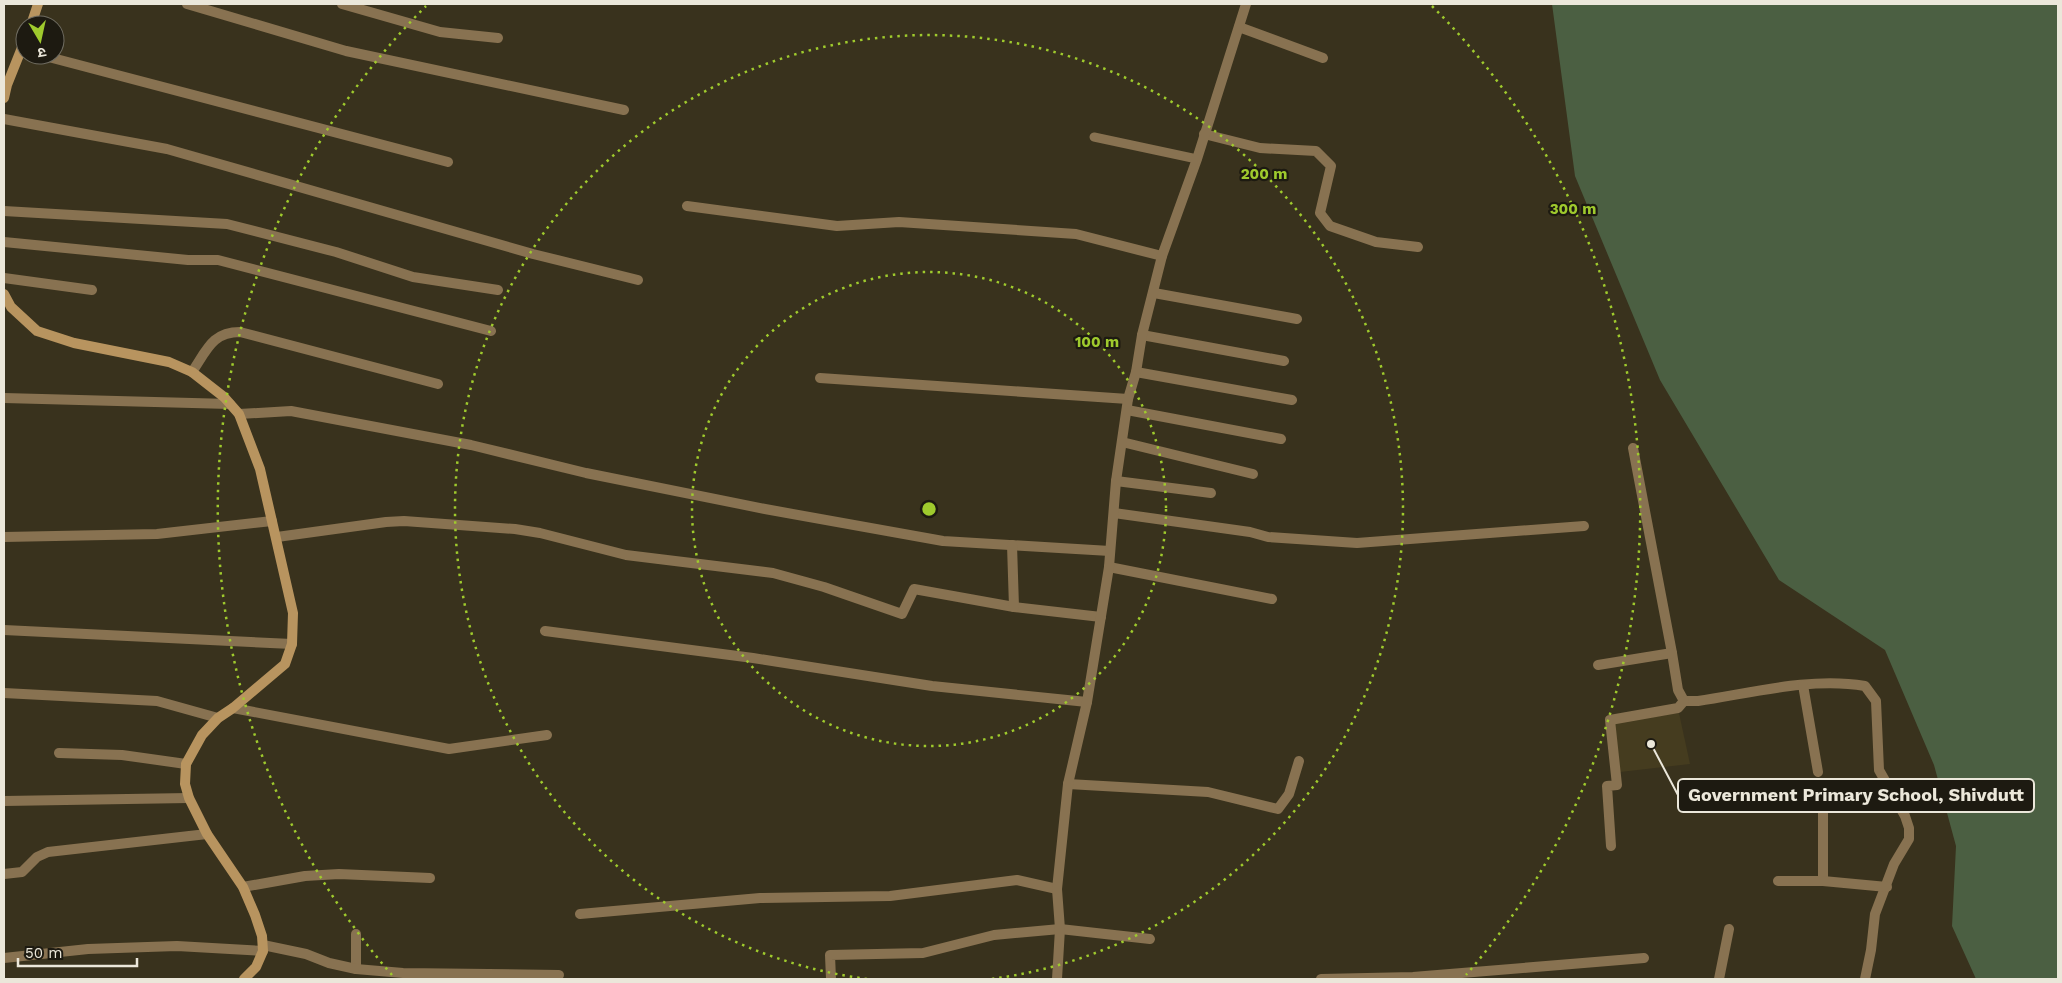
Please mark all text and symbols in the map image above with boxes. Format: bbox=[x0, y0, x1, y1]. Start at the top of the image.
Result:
north arrow bbox=[15, 15, 65, 65]
text: उ bbox=[36, 44, 47, 62]
text: 200 m bbox=[1241, 165, 1287, 183]
text: 300 m bbox=[1550, 200, 1596, 218]
text: 100 m bbox=[1075, 333, 1119, 351]
centre of rings bbox=[920, 500, 938, 518]
callout: Government Primary School, Shivdutt bbox=[1678, 779, 2034, 812]
text: Government Primary School, Shivdutt bbox=[1688, 784, 2024, 805]
scale bar bbox=[18, 936, 136, 968]
text: 50 m bbox=[25, 944, 62, 962]

